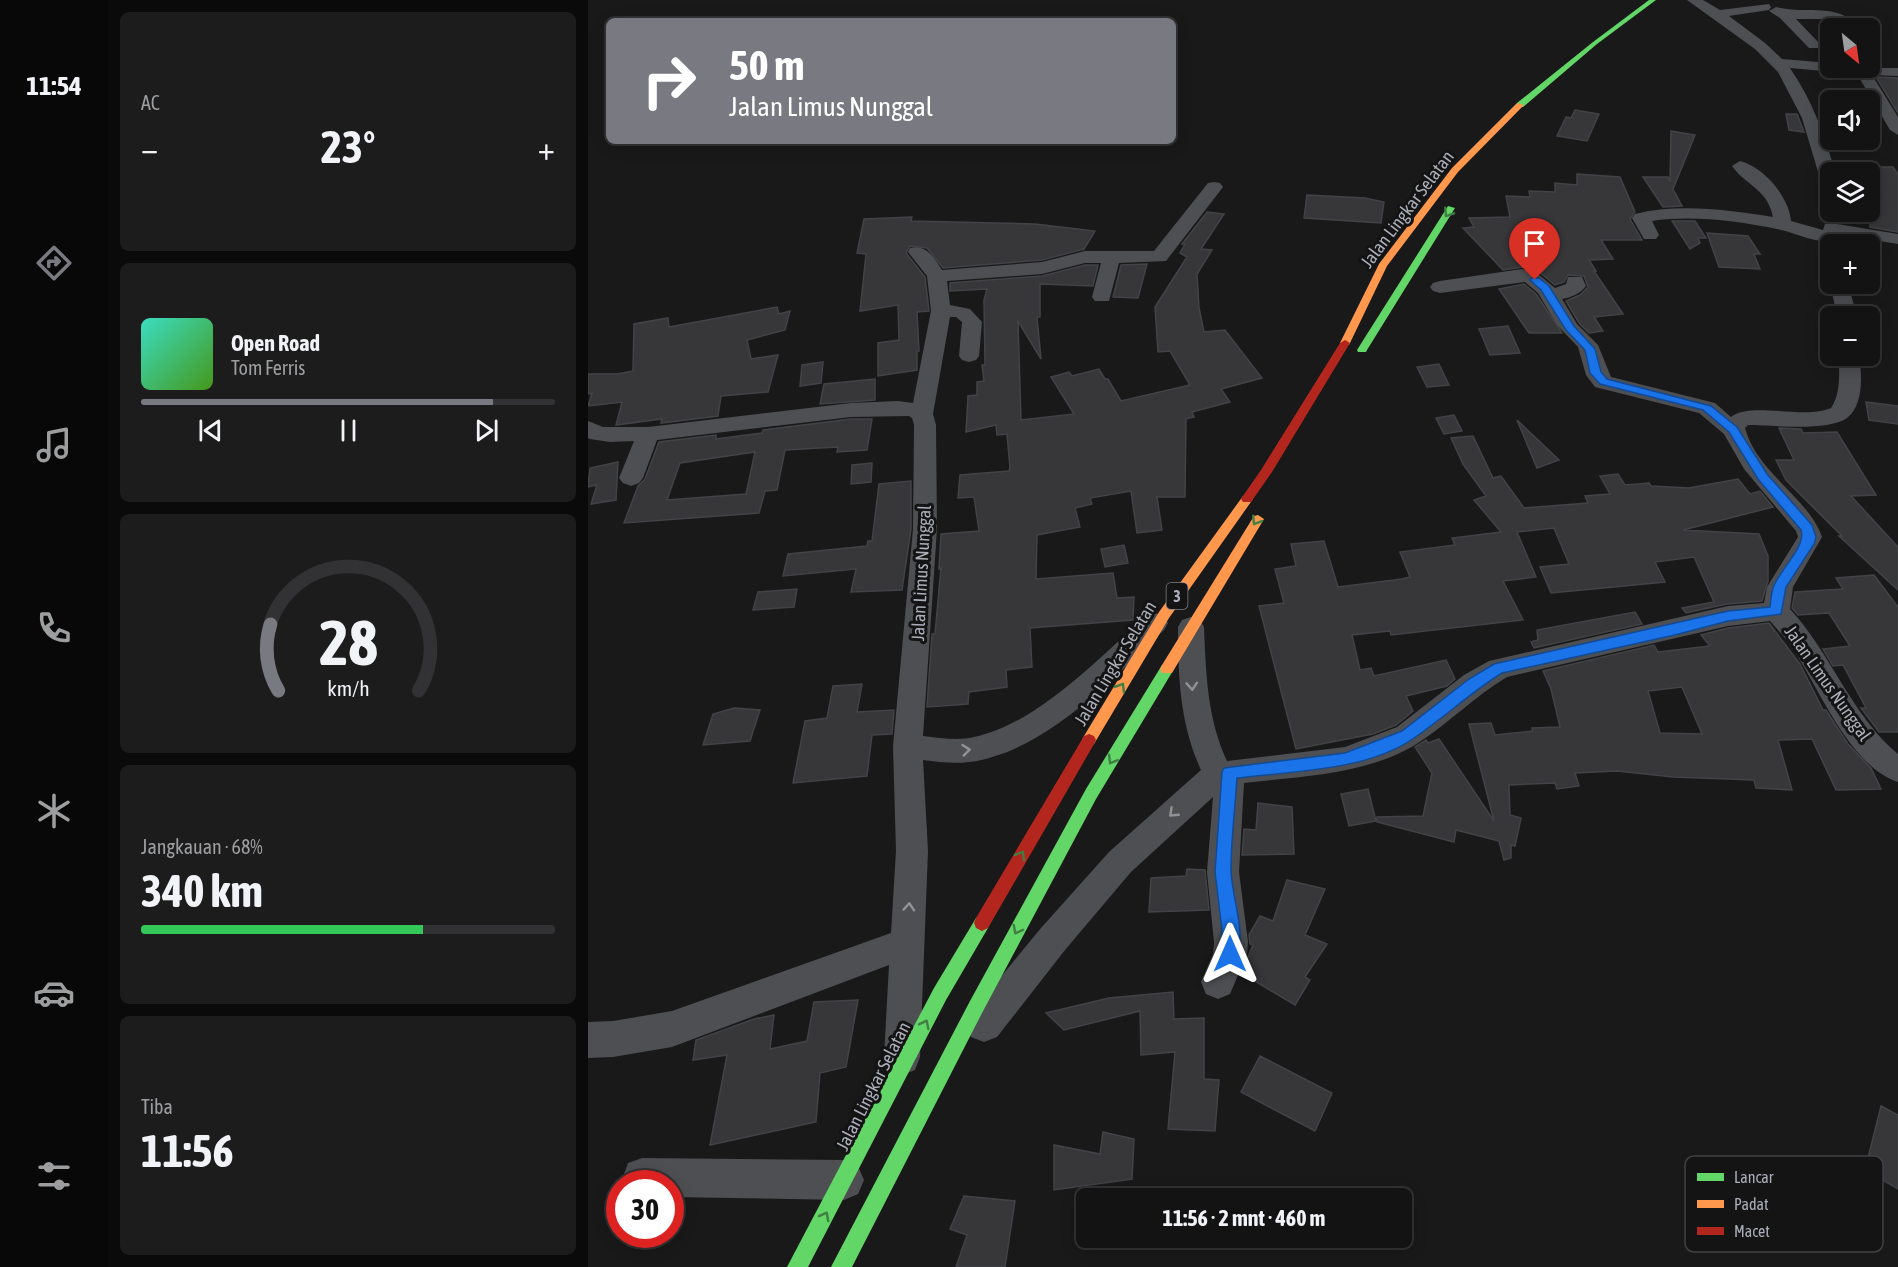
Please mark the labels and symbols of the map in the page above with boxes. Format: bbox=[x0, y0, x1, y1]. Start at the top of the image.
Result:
north arrow bbox=[1820, 18, 1880, 78]
street label: Jalan Lingkar Selatan bbox=[1356, 146, 1458, 272]
one-way arrow bbox=[1444, 207, 1456, 217]
pin bbox=[1509, 218, 1560, 280]
street label: Jalan Limus Nunggal bbox=[907, 504, 935, 641]
one-way arrow bbox=[1252, 515, 1264, 525]
road number: 3 bbox=[1166, 583, 1188, 609]
street label: Jalan Lingkar Selatan bbox=[1070, 597, 1160, 729]
street label: Jalan Limus Nunggal bbox=[1780, 621, 1876, 745]
one-way arrow bbox=[1185, 681, 1198, 690]
one-way arrow bbox=[1113, 683, 1125, 693]
one-way arrow bbox=[962, 744, 971, 757]
one-way arrow bbox=[1107, 754, 1119, 764]
one-way arrow bbox=[1170, 806, 1180, 817]
one-way arrow bbox=[1014, 851, 1026, 861]
one-way arrow bbox=[902, 902, 915, 911]
position arrow bbox=[1198, 922, 1262, 986]
one-way arrow bbox=[1013, 924, 1024, 934]
street label: Jalan Lingkar Selatan bbox=[832, 1018, 914, 1154]
one-way arrow bbox=[918, 1020, 929, 1031]
legend bbox=[1685, 1156, 1883, 1252]
text: Lancar bbox=[1734, 1168, 1774, 1186]
speed limit sign: 30 bbox=[606, 1170, 684, 1248]
text: Padat bbox=[1734, 1195, 1769, 1213]
one-way arrow bbox=[818, 1211, 829, 1222]
text: Macet bbox=[1734, 1222, 1770, 1240]

